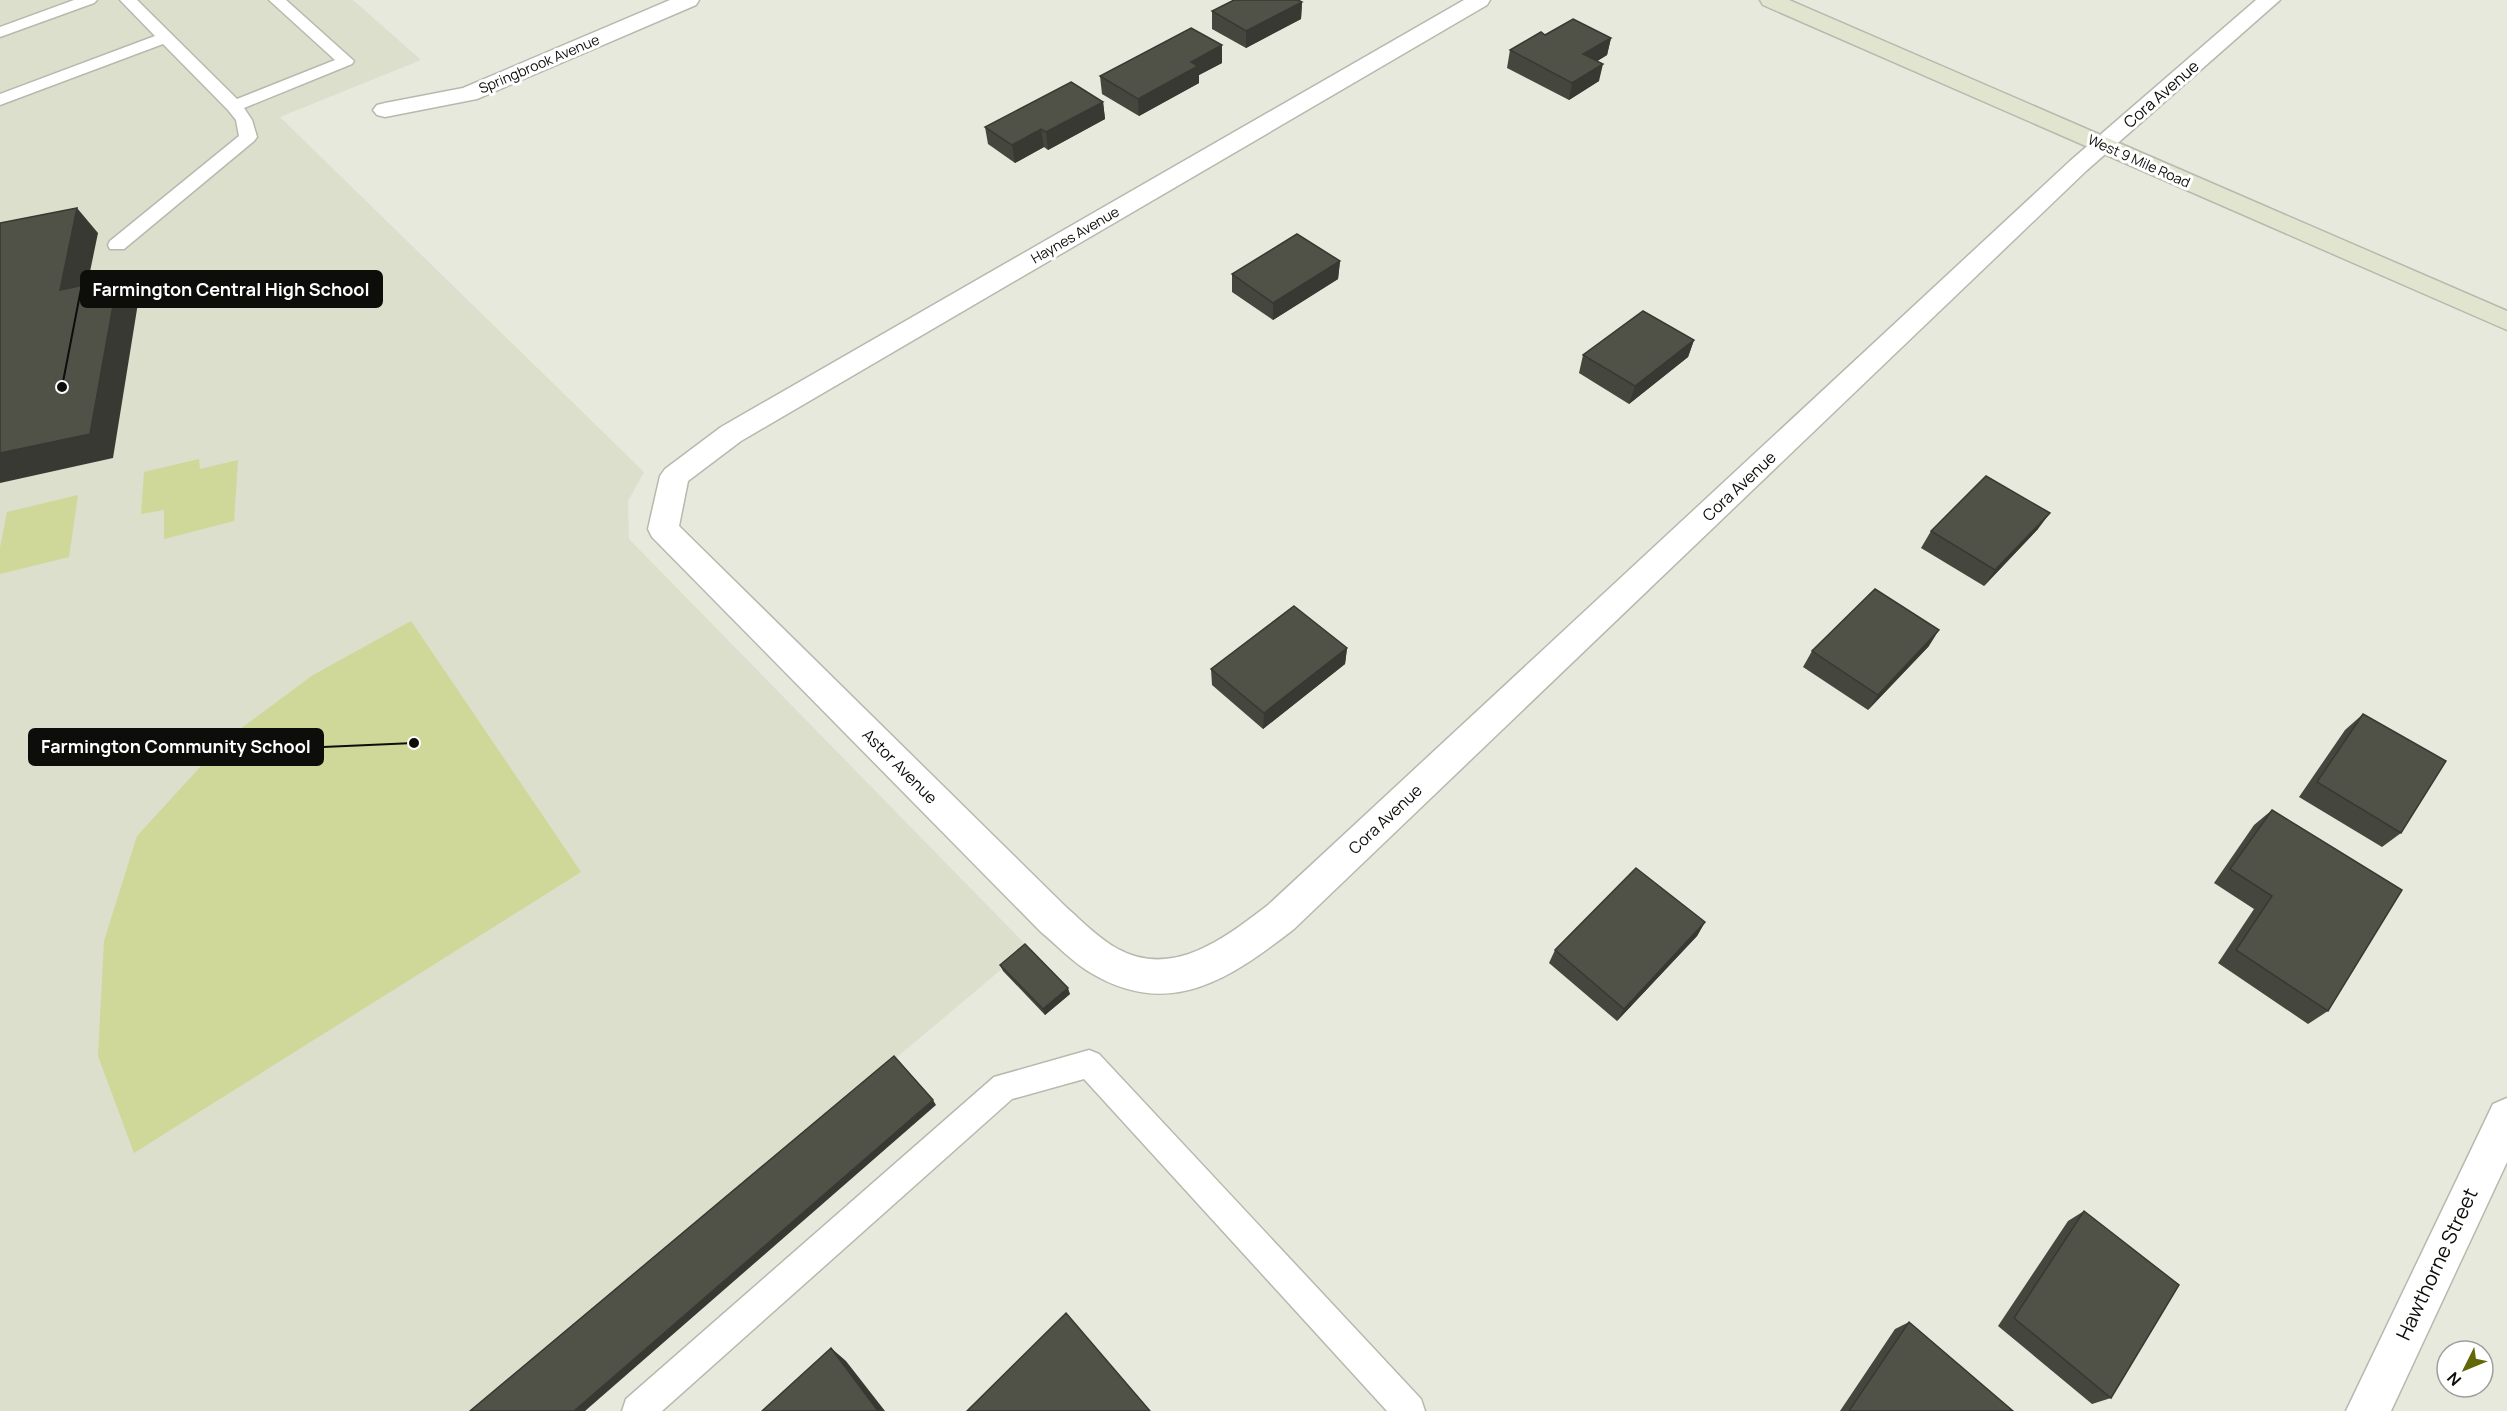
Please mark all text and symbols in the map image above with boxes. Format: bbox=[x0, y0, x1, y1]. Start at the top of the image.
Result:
street label: Springbrook Avenue bbox=[476, 30, 602, 98]
street label: Cora Avenue bbox=[2119, 55, 2203, 133]
street label: West 9 Mile Road bbox=[2085, 129, 2193, 192]
street label: Haynes Avenue bbox=[1027, 202, 1122, 268]
callout: Farmington Central High School bbox=[81, 271, 382, 307]
text: Farmington Central High School bbox=[92, 277, 370, 301]
street label: Cora Avenue bbox=[1697, 446, 1781, 526]
street label: Astor Avenue bbox=[858, 724, 942, 808]
callout: Farmington Community School bbox=[29, 729, 323, 765]
text: Farmington Community School bbox=[41, 734, 311, 758]
street label: Cora Avenue bbox=[1343, 779, 1427, 859]
street label: Hawthorne Street bbox=[2389, 1183, 2484, 1344]
north arrow bbox=[2435, 1339, 2495, 1399]
text: N bbox=[2442, 1368, 2466, 1391]

